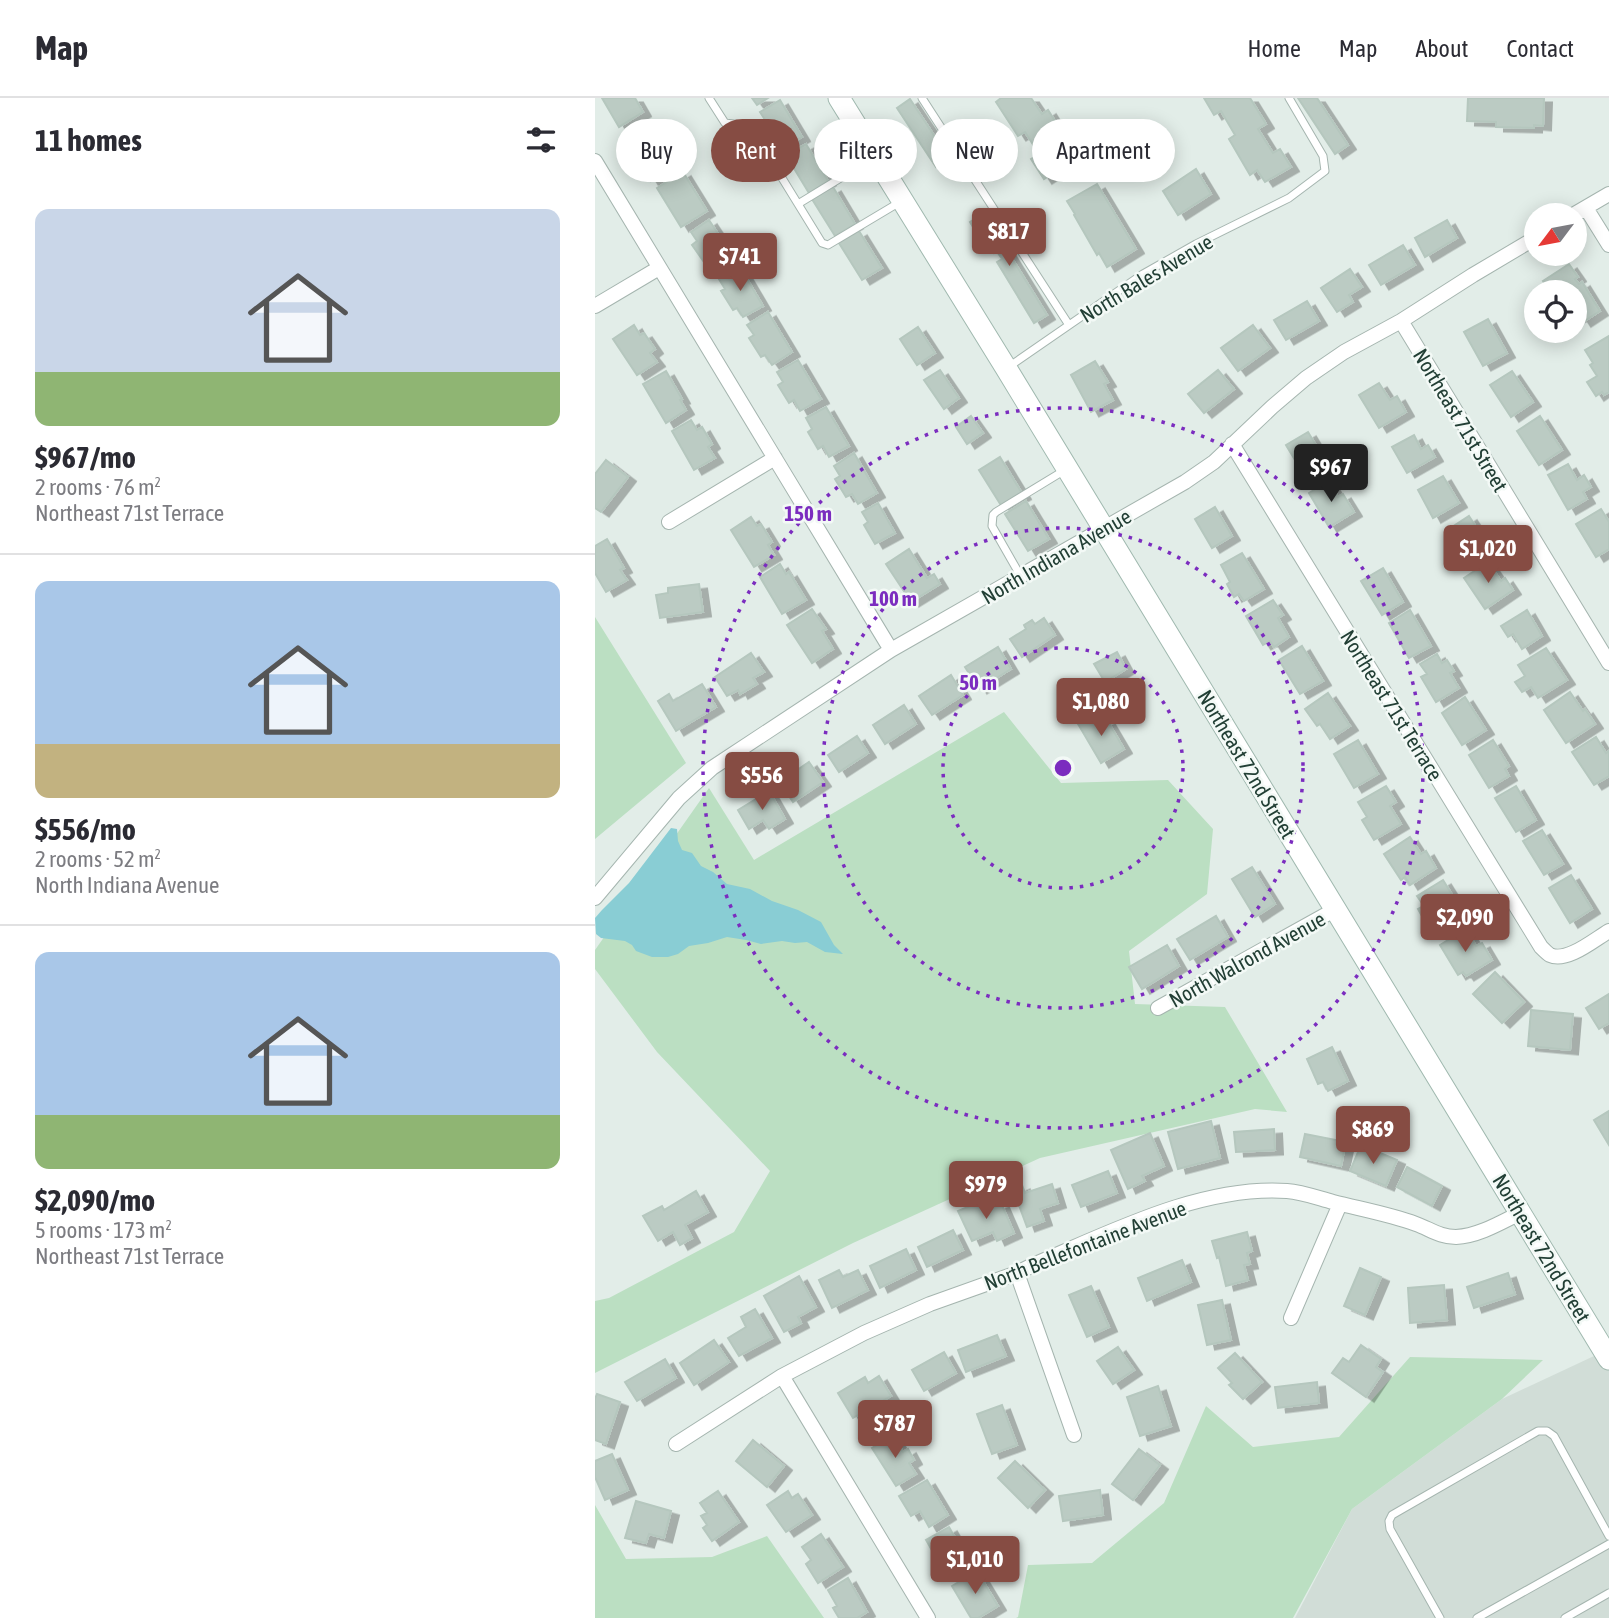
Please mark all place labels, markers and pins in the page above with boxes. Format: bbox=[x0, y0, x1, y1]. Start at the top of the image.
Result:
pin: $817 bbox=[968, 208, 1050, 268]
pin: $741 bbox=[699, 234, 781, 293]
pin: $967 bbox=[1290, 444, 1372, 504]
pin: $1,020 bbox=[1431, 526, 1545, 585]
pin: $1,080 bbox=[1044, 678, 1158, 738]
pin: $556 bbox=[721, 752, 803, 812]
centre of rings bbox=[1051, 756, 1075, 780]
pin: $2,090 bbox=[1408, 894, 1522, 954]
pin: $869 bbox=[1332, 1107, 1414, 1166]
pin: $979 bbox=[945, 1162, 1027, 1221]
pin: $787 bbox=[854, 1400, 936, 1460]
pin: $1,010 bbox=[918, 1536, 1032, 1596]

